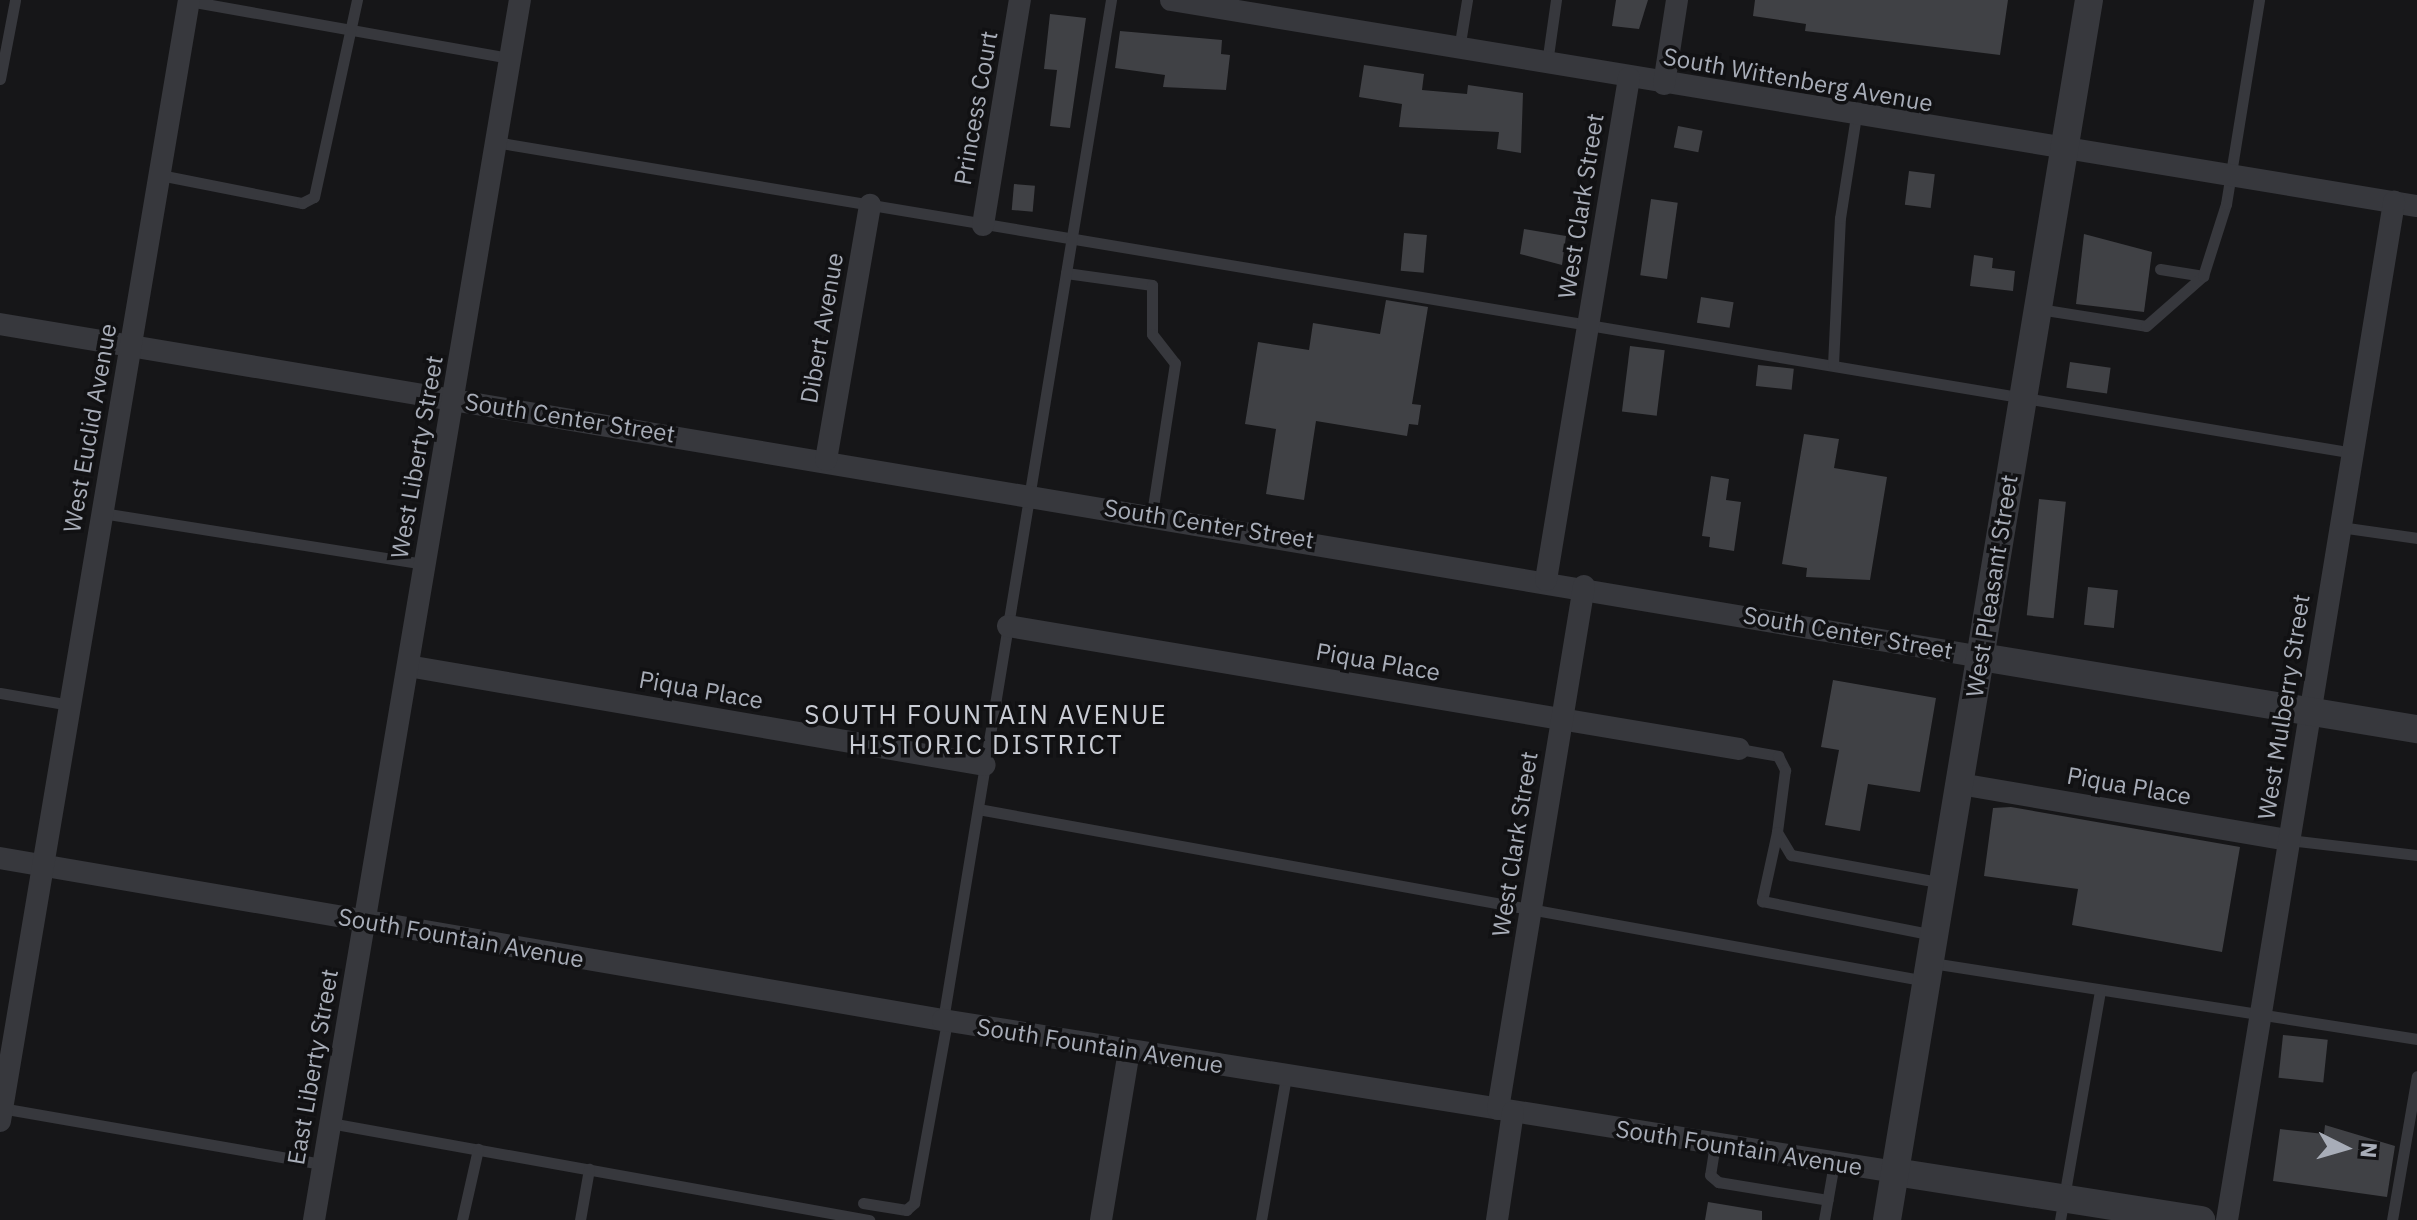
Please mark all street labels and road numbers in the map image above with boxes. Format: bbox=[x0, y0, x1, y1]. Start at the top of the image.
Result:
street label: Princess Court bbox=[948, 29, 1004, 187]
street label: South Wittenberg Avenue bbox=[1661, 42, 1935, 118]
street label: West Clark Street bbox=[1552, 111, 1610, 301]
street label: Dibert Avenue bbox=[795, 250, 849, 406]
street label: West Euclid Avenue bbox=[57, 321, 123, 535]
street label: West Liberty Street bbox=[385, 353, 449, 561]
street label: South Center Street bbox=[463, 387, 677, 449]
street label: West Pleasant Street bbox=[1960, 473, 2024, 699]
street label: South Center Street bbox=[1102, 493, 1316, 555]
street label: West Mulberry Street bbox=[2252, 592, 2316, 822]
street label: South Center Street bbox=[1741, 600, 1955, 666]
street label: Piqua Place bbox=[1314, 637, 1442, 687]
street label: Piqua Place bbox=[637, 665, 765, 715]
street label: West Clark Street bbox=[1486, 749, 1544, 939]
street label: Piqua Place bbox=[2065, 761, 2193, 811]
street label: South Fountain Avenue bbox=[336, 902, 586, 974]
street label: East Liberty Street bbox=[282, 967, 344, 1167]
street label: South Fountain Avenue bbox=[975, 1012, 1225, 1080]
street label: South Fountain Avenue bbox=[1614, 1114, 1864, 1182]

